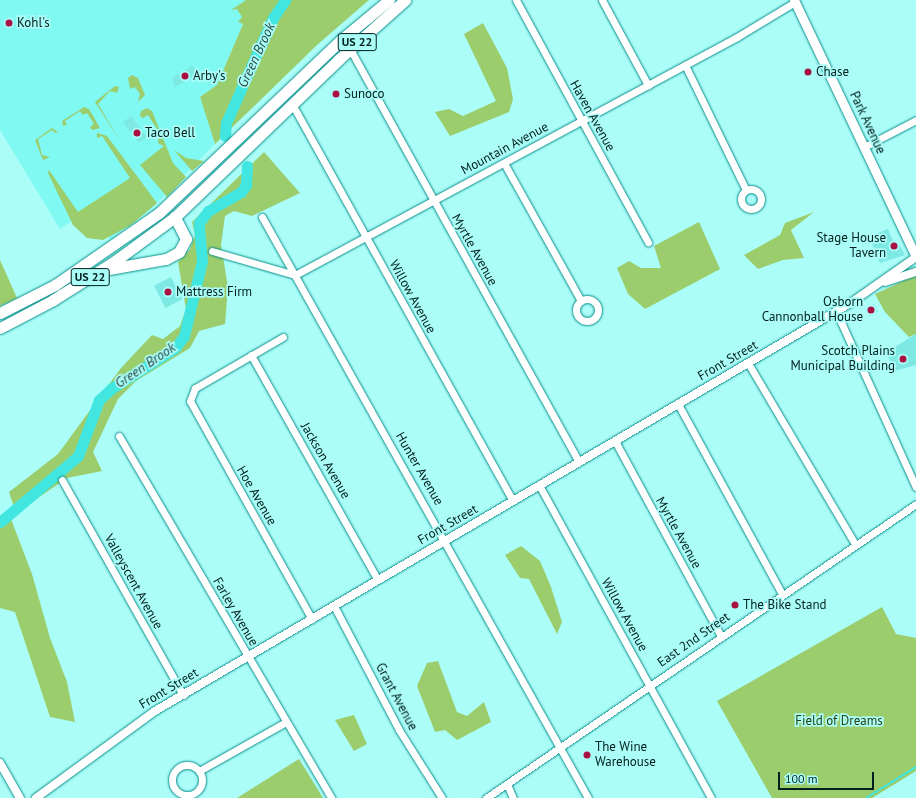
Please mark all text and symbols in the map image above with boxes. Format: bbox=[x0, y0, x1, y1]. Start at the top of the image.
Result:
place label: Kohl's bbox=[17, 15, 50, 31]
marker: Kohl's bbox=[4, 18, 14, 28]
water label: Green Brook bbox=[234, 20, 278, 90]
road number: US 22 bbox=[337, 32, 377, 52]
place label: Chase bbox=[816, 64, 849, 80]
marker: Chase bbox=[803, 67, 813, 77]
place label: Arby's bbox=[193, 68, 225, 84]
marker: Arby's bbox=[180, 71, 190, 81]
street label: Haven Avenue bbox=[566, 78, 618, 154]
place label: Sunoco bbox=[344, 86, 385, 102]
marker: Sunoco bbox=[331, 89, 341, 99]
street label: Park Avenue bbox=[846, 89, 888, 157]
street label: Mountain Avenue bbox=[459, 119, 551, 179]
place label: Taco Bell bbox=[145, 125, 195, 141]
marker: Taco Bell bbox=[132, 128, 142, 138]
street label: Myrtle Avenue bbox=[448, 211, 500, 289]
place label: Stage House Tavern bbox=[816, 231, 886, 262]
marker: Stage House Tavern bbox=[889, 241, 899, 251]
street label: Willow Avenue bbox=[385, 257, 439, 337]
road number: US 22 bbox=[70, 267, 110, 287]
place label: Mattress Firm bbox=[176, 284, 252, 300]
marker: Mattress Firm bbox=[163, 287, 173, 297]
place label: Osborn Cannonball House bbox=[762, 295, 863, 326]
marker: Osborn Cannonball House bbox=[866, 305, 876, 315]
street label: Front Street bbox=[695, 338, 761, 384]
water label: Green Brook bbox=[112, 339, 178, 391]
place label: Scotch Plains Municipal Building bbox=[791, 344, 895, 375]
marker: Scotch Plains Municipal Building bbox=[898, 354, 908, 364]
street label: Jackson Avenue bbox=[297, 420, 353, 502]
street label: Hunter Avenue bbox=[392, 430, 446, 508]
street label: Hoe Avenue bbox=[233, 463, 279, 529]
street label: Myrtle Avenue bbox=[652, 494, 704, 572]
street label: Front Street bbox=[415, 502, 481, 548]
street label: Valleyscent Avenue bbox=[100, 532, 166, 632]
street label: Farley Avenue bbox=[209, 574, 261, 650]
street label: Willow Avenue bbox=[597, 575, 651, 655]
place label: The Bike Stand bbox=[743, 597, 826, 613]
marker: The Bike Stand bbox=[730, 600, 740, 610]
street label: East 2nd Street bbox=[655, 609, 733, 671]
street label: Grant Avenue bbox=[372, 660, 420, 734]
street label: Front Street bbox=[137, 665, 201, 713]
park label: Field of Dreams bbox=[795, 713, 883, 729]
place label: The Wine Warehouse bbox=[595, 740, 656, 771]
marker: The Wine Warehouse bbox=[582, 750, 592, 760]
scale bar bbox=[780, 764, 876, 790]
text: 100 m bbox=[785, 771, 818, 786]

